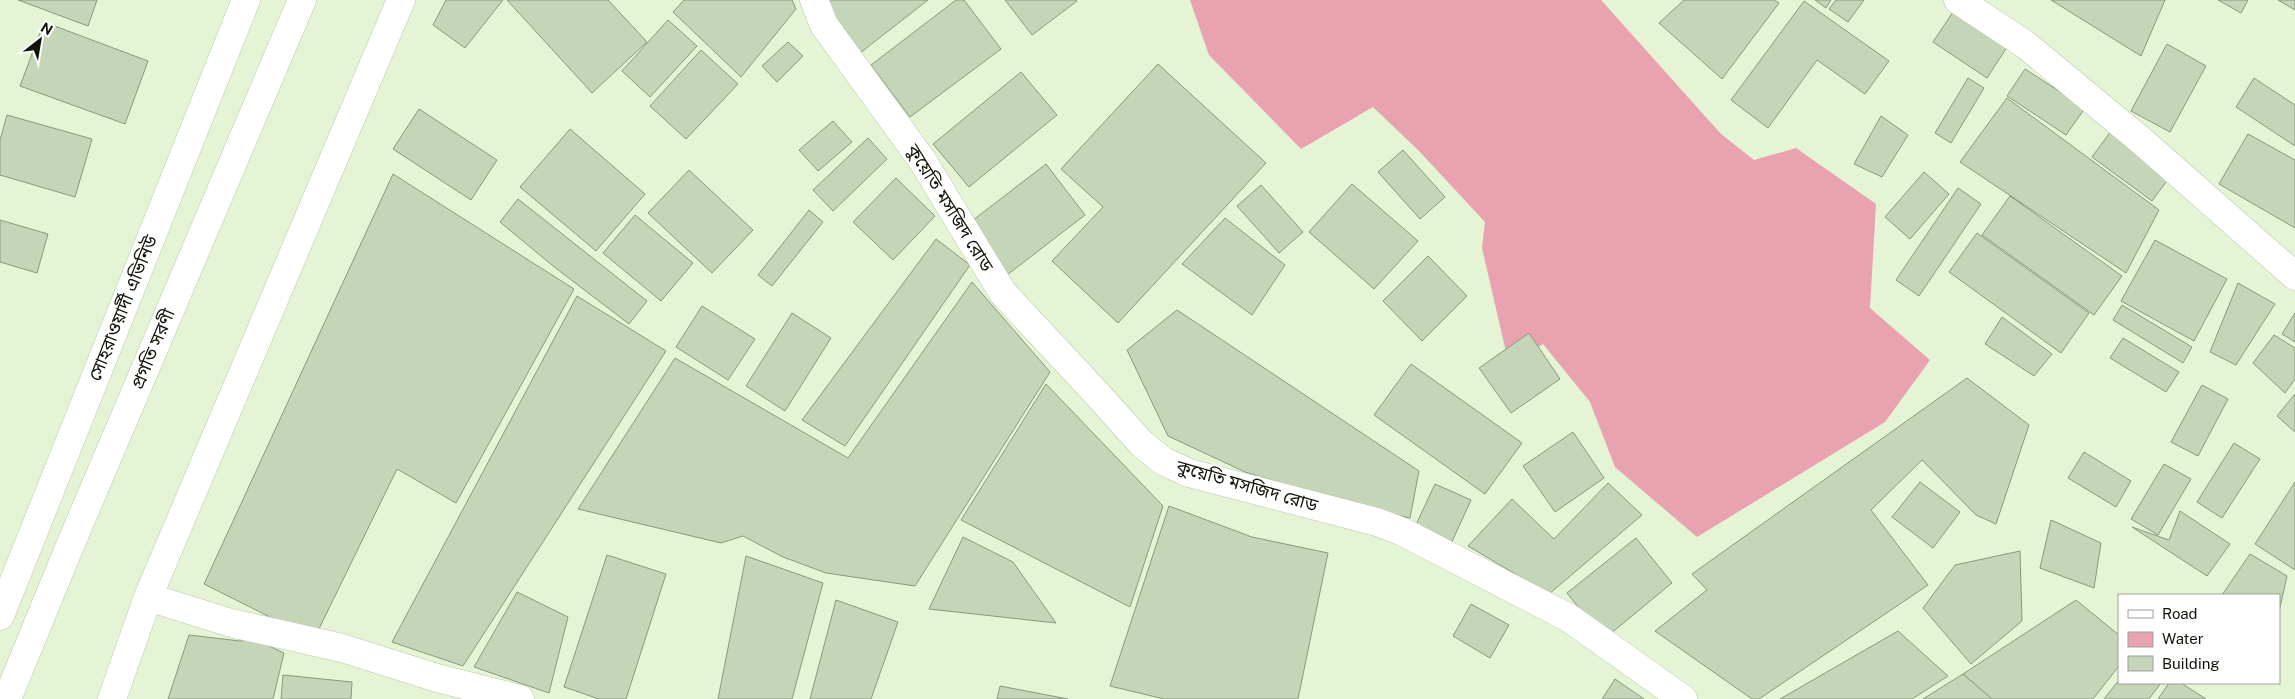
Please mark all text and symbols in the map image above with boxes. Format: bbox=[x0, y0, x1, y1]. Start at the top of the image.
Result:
north arrow bbox=[15, 15, 65, 65]
text: N bbox=[38, 19, 56, 39]
street label: কুয়েতি মসজিদ রোড bbox=[901, 139, 998, 276]
street label: সোহরাওয়ার্দী এভিনিউ bbox=[83, 232, 161, 384]
street label: প্রগতি সরণী bbox=[126, 305, 179, 392]
street label: কুয়েতি মসজিদ রোড bbox=[1173, 455, 1320, 517]
legend bbox=[2118, 594, 2280, 684]
text: Road bbox=[2162, 605, 2198, 622]
text: Water bbox=[2162, 630, 2204, 647]
text: Building bbox=[2162, 655, 2220, 672]

